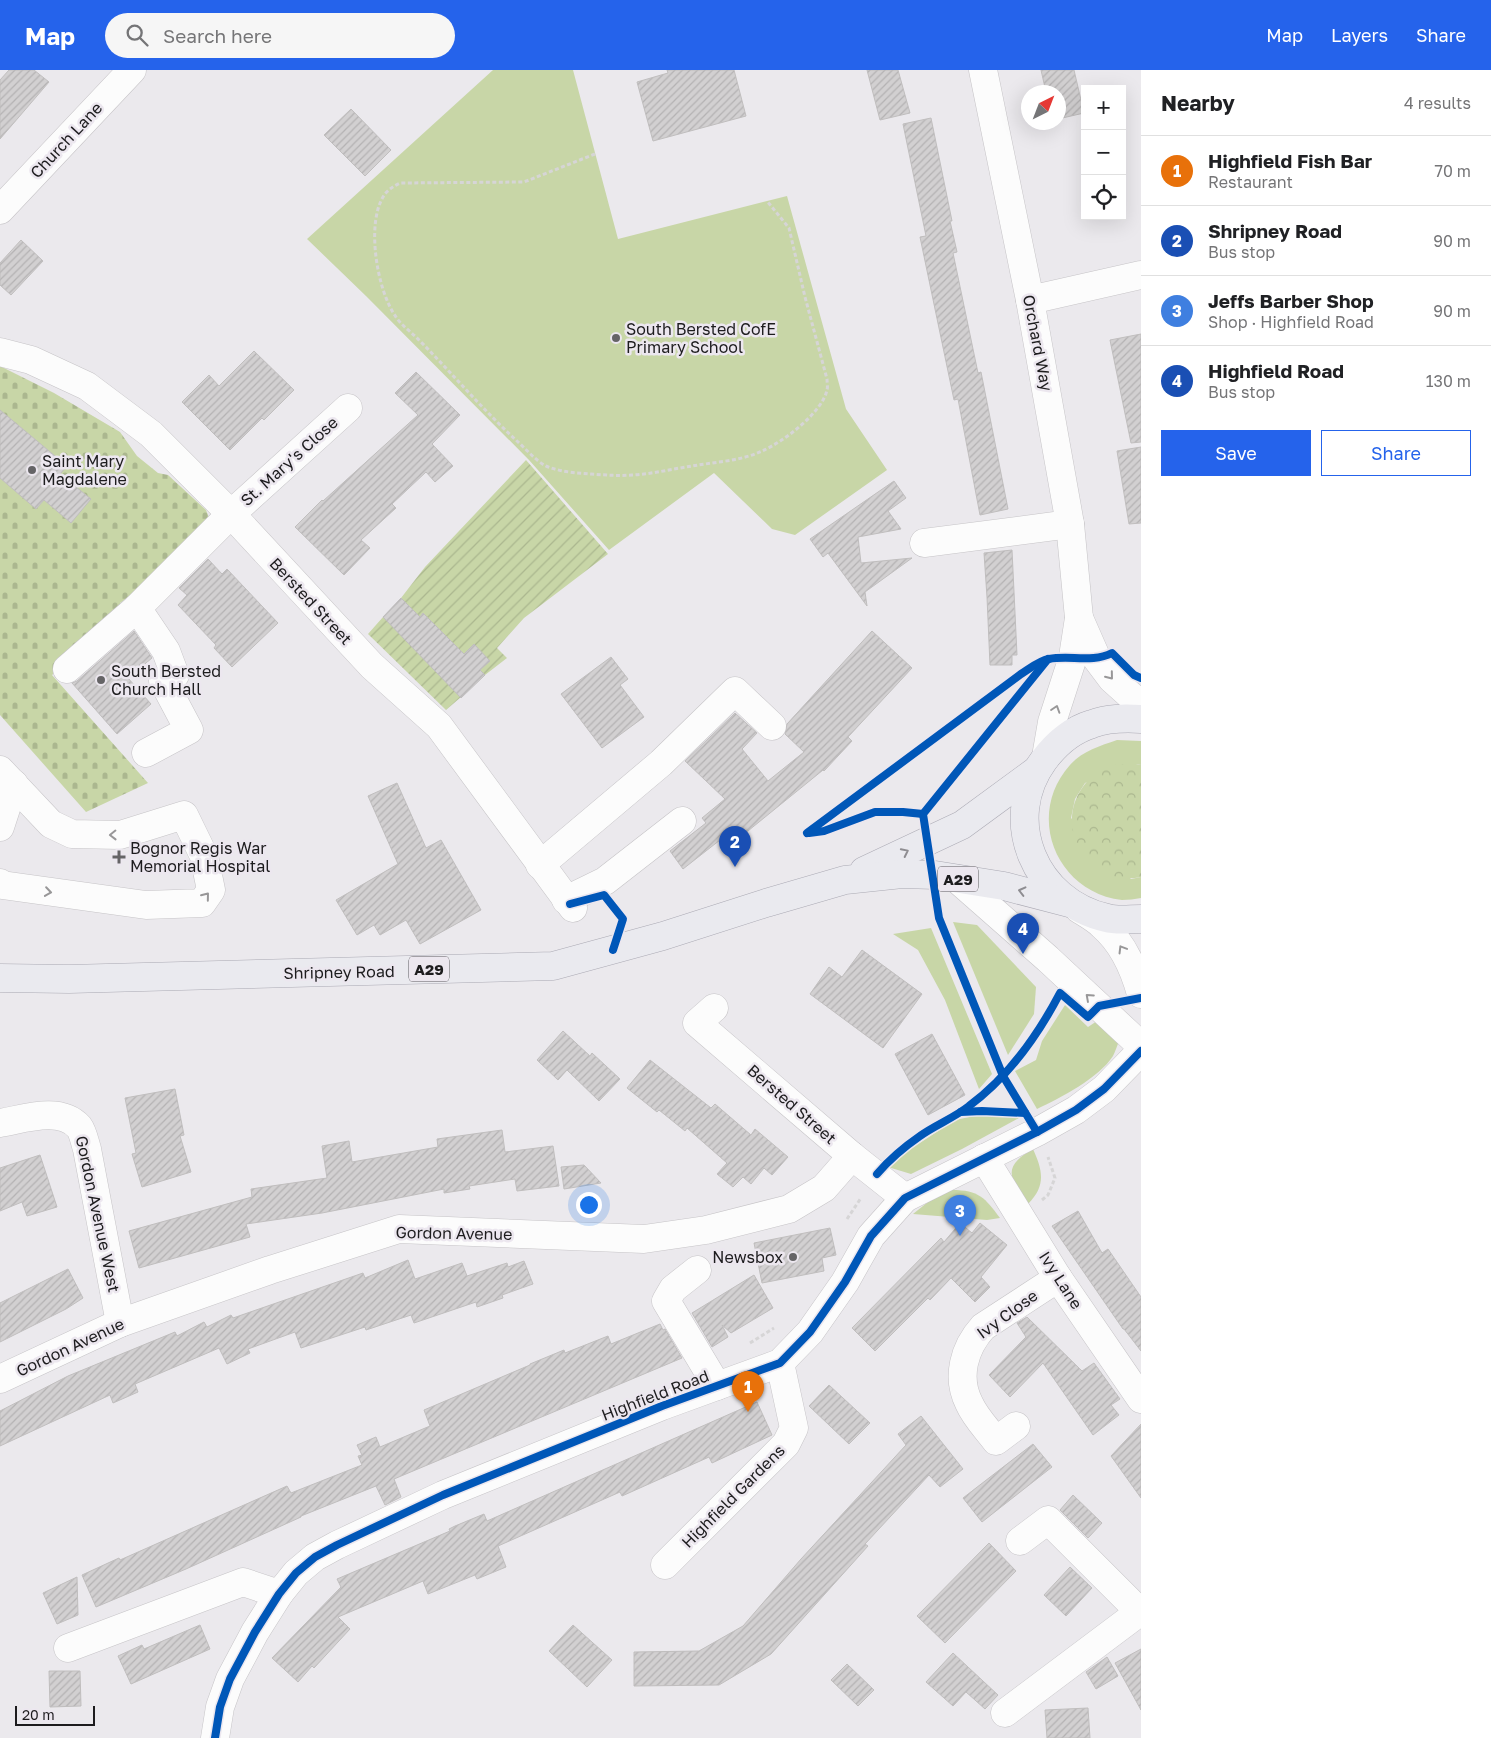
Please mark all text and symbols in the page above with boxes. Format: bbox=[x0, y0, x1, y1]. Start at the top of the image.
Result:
search box bbox=[105, 13, 455, 58]
text: Map bbox=[25, 21, 75, 50]
icon: search bbox=[123, 21, 151, 49]
text: Search here bbox=[163, 24, 272, 47]
text: Map bbox=[1266, 24, 1303, 46]
text: Layers bbox=[1331, 24, 1388, 46]
text: Share bbox=[1416, 24, 1466, 46]
north arrow bbox=[1021, 85, 1066, 130]
map controls bbox=[1081, 85, 1126, 220]
button: + bbox=[1081, 85, 1126, 130]
text: Nearby bbox=[1161, 90, 1235, 116]
text: 4 results bbox=[1404, 93, 1471, 113]
street label: Church Lane bbox=[26, 98, 106, 182]
button: − bbox=[1081, 130, 1126, 175]
text: Highfield Fish Bar bbox=[1208, 149, 1372, 172]
text: 1 bbox=[1173, 161, 1181, 181]
text: 70 m bbox=[1434, 161, 1471, 181]
text: Restaurant bbox=[1208, 172, 1293, 192]
button: locate bbox=[1081, 175, 1126, 220]
text: Shripney Road bbox=[1208, 219, 1342, 242]
text: 2 bbox=[1172, 231, 1182, 251]
text: 90 m bbox=[1433, 231, 1471, 251]
text: Bus stop bbox=[1208, 242, 1275, 262]
text: Jeffs Barber Shop bbox=[1208, 289, 1374, 312]
street label: Orchard Way bbox=[1019, 293, 1057, 393]
text: 3 bbox=[1172, 301, 1182, 321]
text: 90 m bbox=[1433, 301, 1471, 321]
text: Shop · Highfield Road bbox=[1208, 312, 1374, 332]
place label: South Bersted CofE Primary School bbox=[626, 319, 776, 357]
marker: South Bersted CofE Primary School bbox=[610, 332, 622, 344]
text: Highfield Road bbox=[1208, 359, 1344, 382]
text: 4 bbox=[1172, 371, 1182, 391]
text: 130 m bbox=[1426, 371, 1471, 391]
text: Bus stop bbox=[1208, 382, 1275, 402]
street label: St. Mary's Close bbox=[236, 412, 342, 510]
button: Save bbox=[1161, 430, 1311, 476]
button: Share bbox=[1321, 430, 1471, 476]
place label: Saint Mary Magdalene bbox=[42, 451, 127, 489]
marker: Saint Mary Magdalene bbox=[26, 464, 38, 476]
street label: Bersted Street bbox=[266, 553, 356, 649]
place label: South Bersted Church Hall bbox=[111, 661, 221, 699]
one-way arrow bbox=[1105, 670, 1114, 679]
marker: South Bersted Church Hall bbox=[95, 674, 107, 686]
one-way arrow bbox=[1050, 706, 1060, 714]
pin: 2 bbox=[719, 826, 751, 867]
one-way arrow bbox=[109, 830, 117, 840]
place label: Bognor Regis War Memorial Hospital bbox=[130, 838, 270, 876]
one-way arrow bbox=[900, 848, 909, 858]
marker: Bognor Regis War Memorial Hospital bbox=[112, 850, 126, 864]
road number: A29 bbox=[938, 866, 978, 892]
one-way arrow bbox=[43, 886, 52, 896]
one-way arrow bbox=[1017, 886, 1026, 897]
one-way arrow bbox=[200, 893, 209, 902]
pin: 4 bbox=[1007, 913, 1039, 954]
one-way arrow bbox=[1119, 946, 1129, 955]
road number: A29 bbox=[409, 956, 449, 982]
street label: Shripney Road bbox=[283, 961, 395, 983]
one-way arrow bbox=[1086, 994, 1095, 1003]
street label: Bersted Street bbox=[743, 1060, 841, 1148]
street label: Gordon Avenue West bbox=[72, 1134, 124, 1294]
your location bbox=[576, 1192, 602, 1218]
pin: 3 bbox=[944, 1195, 976, 1236]
street label: Gordon Avenue bbox=[395, 1222, 513, 1244]
place label: Newsbox bbox=[712, 1247, 783, 1267]
street label: Ivy Lane bbox=[1035, 1247, 1087, 1313]
marker: Newsbox bbox=[787, 1251, 799, 1263]
street label: Ivy Close bbox=[973, 1285, 1041, 1343]
street label: Gordon Avenue bbox=[13, 1313, 127, 1381]
street label: Highfield Road bbox=[598, 1365, 712, 1425]
pin: 1 bbox=[732, 1371, 764, 1412]
street label: Highfield Gardens bbox=[677, 1440, 789, 1552]
scale bar bbox=[15, 1703, 95, 1726]
text: 20 m bbox=[22, 1706, 55, 1723]

